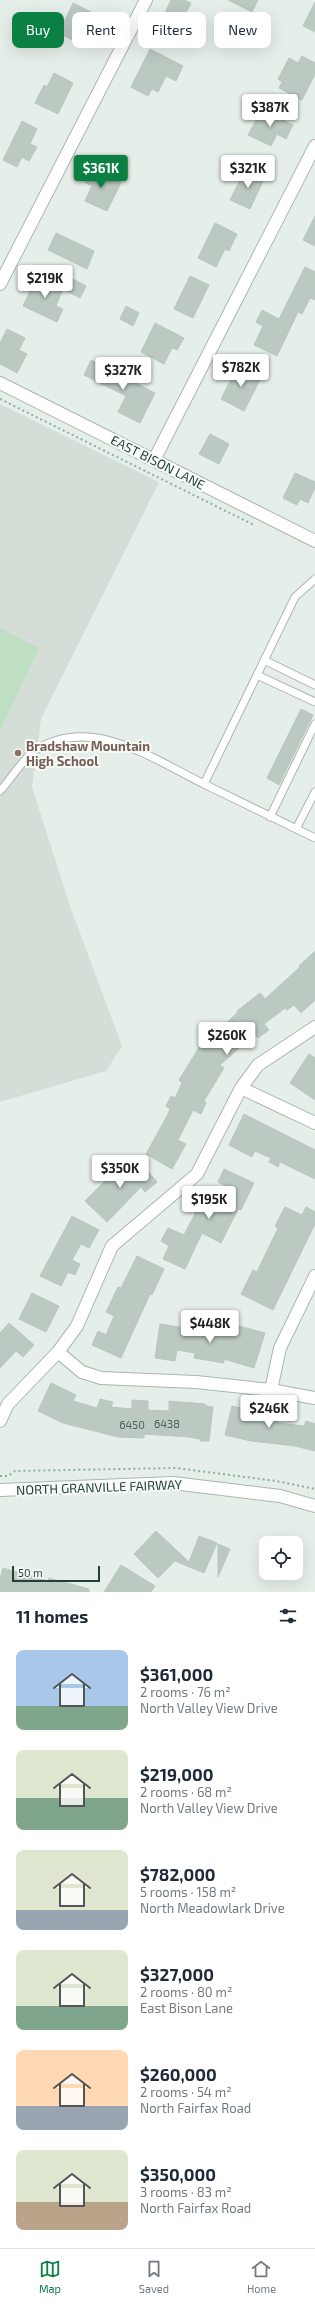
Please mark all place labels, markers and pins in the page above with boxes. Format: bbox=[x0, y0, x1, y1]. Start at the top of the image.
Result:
pin: $387K bbox=[242, 94, 298, 128]
pin: $361K bbox=[73, 155, 129, 189]
pin: $321K bbox=[220, 155, 276, 189]
pin: $219K bbox=[17, 265, 73, 299]
pin: $782K bbox=[213, 354, 269, 388]
pin: $327K bbox=[95, 357, 151, 391]
place label: Bradshaw Mountain High School bbox=[26, 738, 150, 769]
marker: Bradshaw Mountain High School bbox=[13, 748, 23, 758]
pin: $260K bbox=[199, 1022, 255, 1056]
pin: $350K bbox=[92, 1155, 148, 1189]
pin: $195K bbox=[181, 1186, 237, 1220]
pin: $448K bbox=[182, 1310, 238, 1344]
pin: $246K bbox=[241, 1395, 297, 1429]

